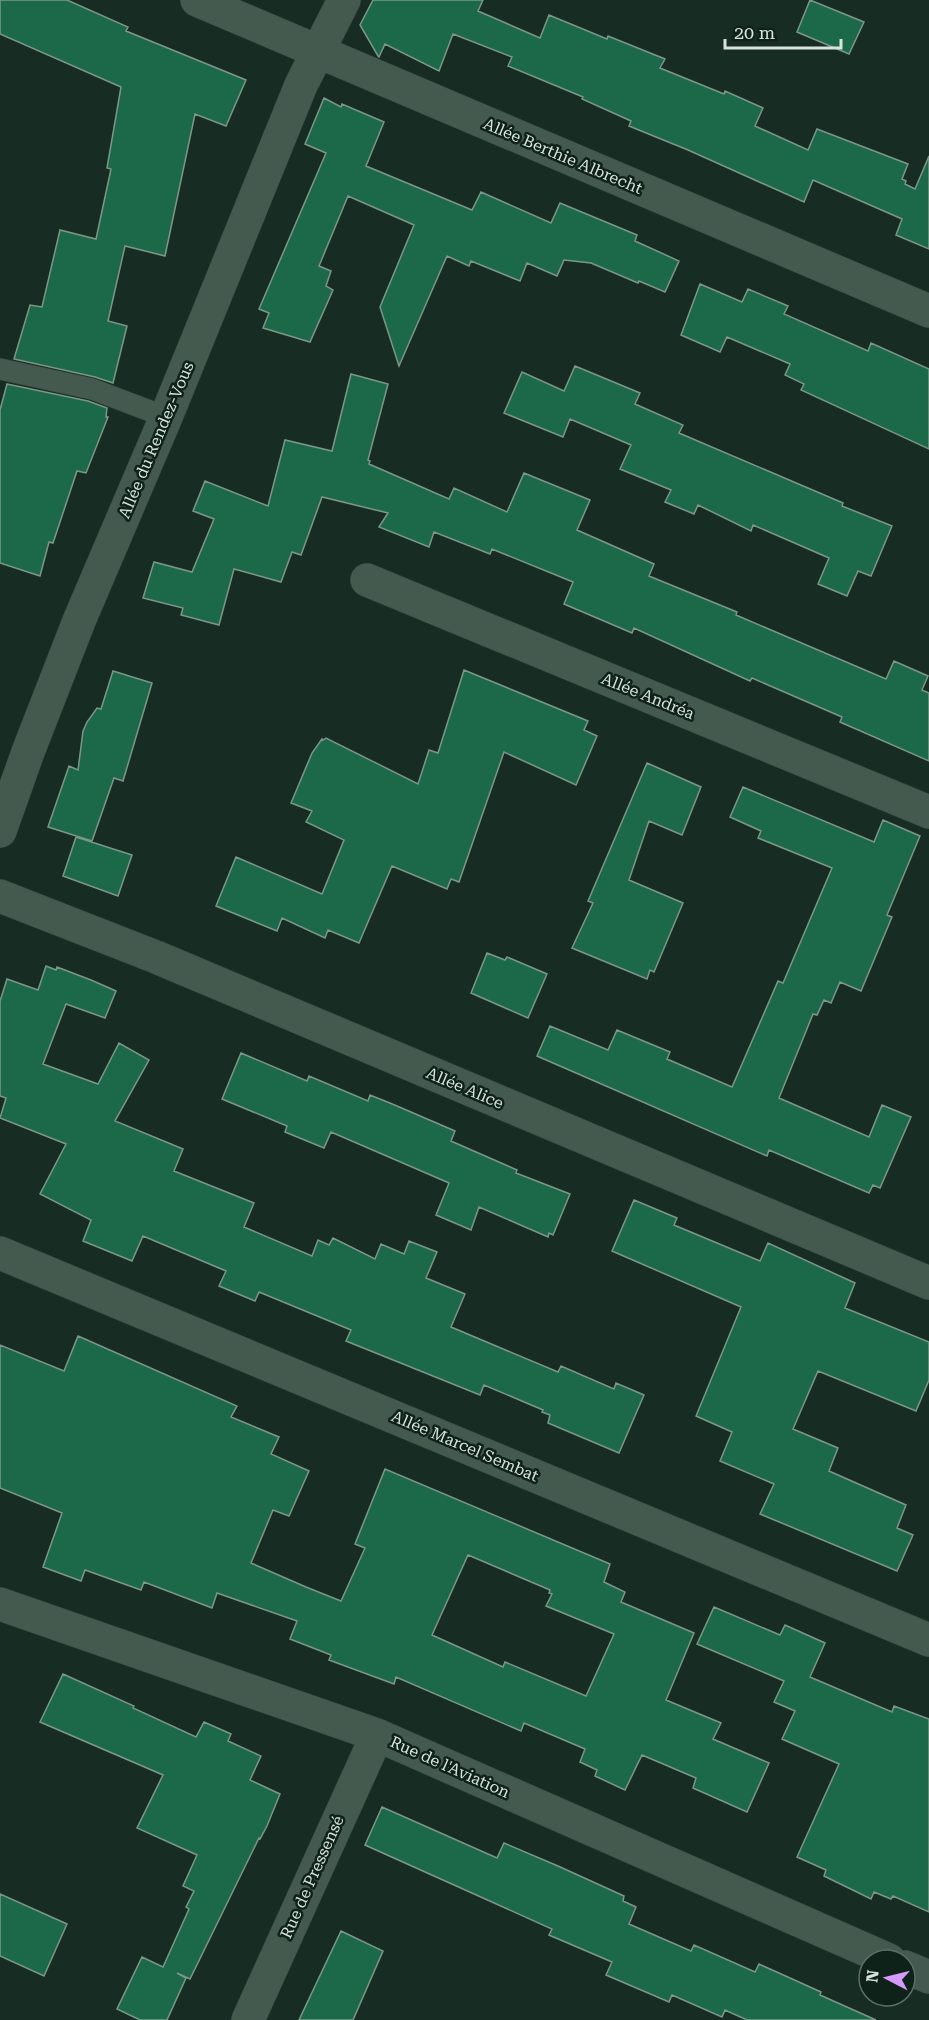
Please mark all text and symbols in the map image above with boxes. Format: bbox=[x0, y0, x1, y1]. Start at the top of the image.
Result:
scale bar bbox=[725, 12, 840, 50]
text: 20 m bbox=[734, 22, 775, 43]
street label: Allée Berthie Albrecht bbox=[481, 114, 645, 198]
street label: Allée du Rendez-Vous bbox=[114, 359, 198, 521]
street label: Allée Andréa bbox=[599, 669, 698, 723]
street label: Allée Alice bbox=[423, 1063, 507, 1113]
street label: Allée Marcel Sembat bbox=[389, 1406, 541, 1486]
street label: Rue de l'Aviation bbox=[387, 1732, 513, 1802]
street label: Rue de Pressensé bbox=[276, 1812, 348, 1941]
north arrow bbox=[857, 1948, 917, 2008]
text: N bbox=[862, 1969, 883, 1984]

